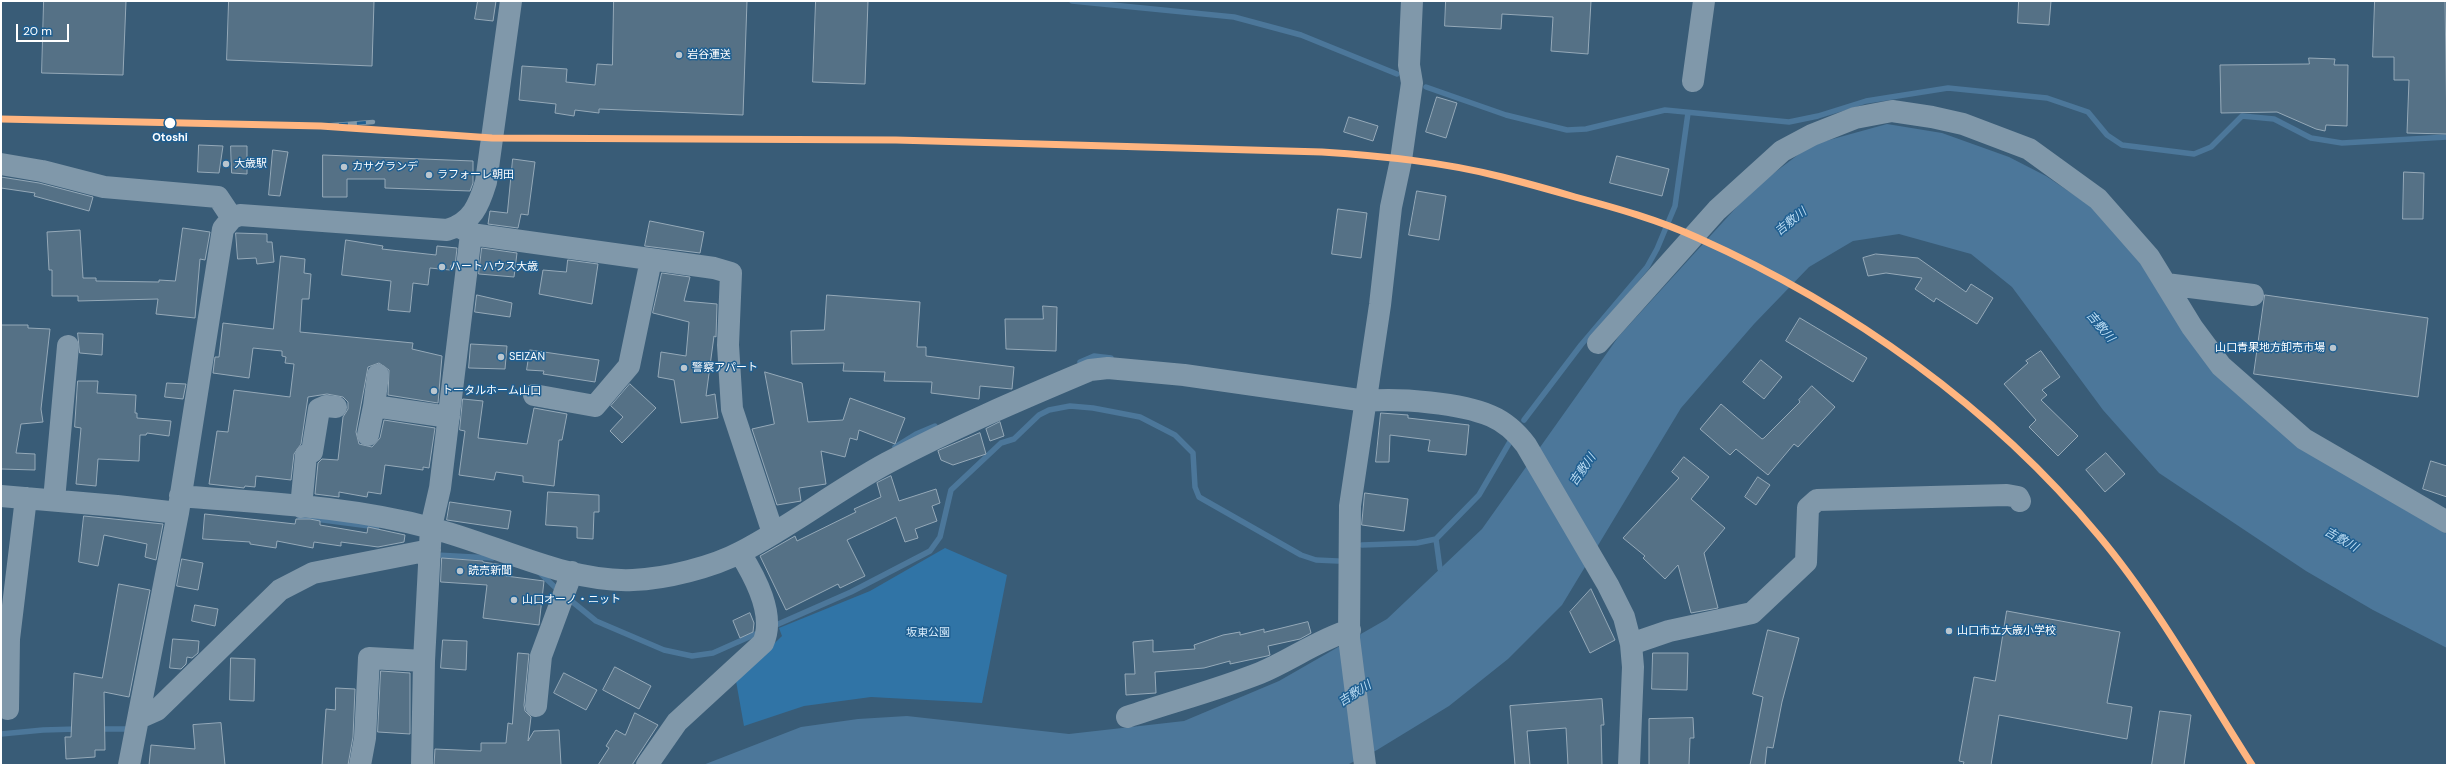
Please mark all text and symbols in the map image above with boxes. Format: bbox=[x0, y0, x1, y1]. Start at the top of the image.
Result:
scale bar bbox=[18, 16, 71, 42]
text: 20 m bbox=[23, 23, 52, 39]
place label: 岩谷運送 bbox=[687, 48, 731, 62]
marker: 岩谷運送 bbox=[674, 50, 684, 60]
marker: Otoshi bbox=[163, 116, 177, 130]
place label: Otoshi bbox=[152, 131, 188, 145]
place label: 大歳駅 bbox=[234, 157, 267, 171]
marker: 大歳駅 bbox=[221, 159, 231, 169]
place label: カサグランデ bbox=[352, 160, 418, 174]
marker: カサグランデ bbox=[339, 162, 349, 172]
place label: ラフォーレ朝田 bbox=[437, 168, 514, 182]
marker: ラフォーレ朝田 bbox=[424, 170, 434, 180]
water label: 吉敷川 bbox=[1772, 205, 1810, 239]
place label: ハートハウス大歳 bbox=[450, 260, 538, 274]
marker: ハートハウス大歳 bbox=[437, 262, 447, 272]
water label: 吉敷川 bbox=[2083, 309, 2117, 345]
place label: 山口青果地方卸売市場 bbox=[2215, 341, 2325, 355]
marker: 山口青果地方卸売市場 bbox=[2328, 343, 2338, 353]
place label: SEIZAN bbox=[509, 350, 545, 364]
marker: SEIZAN bbox=[496, 352, 506, 362]
place label: 警察アパート bbox=[692, 361, 758, 375]
marker: 警察アパート bbox=[679, 363, 689, 373]
place label: トータルホーム山口 bbox=[442, 384, 541, 398]
marker: トータルホーム山口 bbox=[429, 386, 439, 396]
water label: 吉敷川 bbox=[1567, 451, 1599, 489]
water label: 吉敷川 bbox=[2322, 525, 2360, 555]
place label: 読売新聞 bbox=[468, 564, 512, 578]
marker: 読売新聞 bbox=[455, 566, 465, 576]
place label: 山口オーノ・ニット bbox=[522, 593, 621, 607]
marker: 山口オーノ・ニット bbox=[509, 595, 519, 605]
place label: 山口市立大歳小学校 bbox=[1957, 624, 2056, 638]
park label: 坂東公園 bbox=[906, 626, 950, 640]
marker: 山口市立大歳小学校 bbox=[1944, 626, 1954, 636]
water label: 吉敷川 bbox=[1336, 678, 1374, 710]

